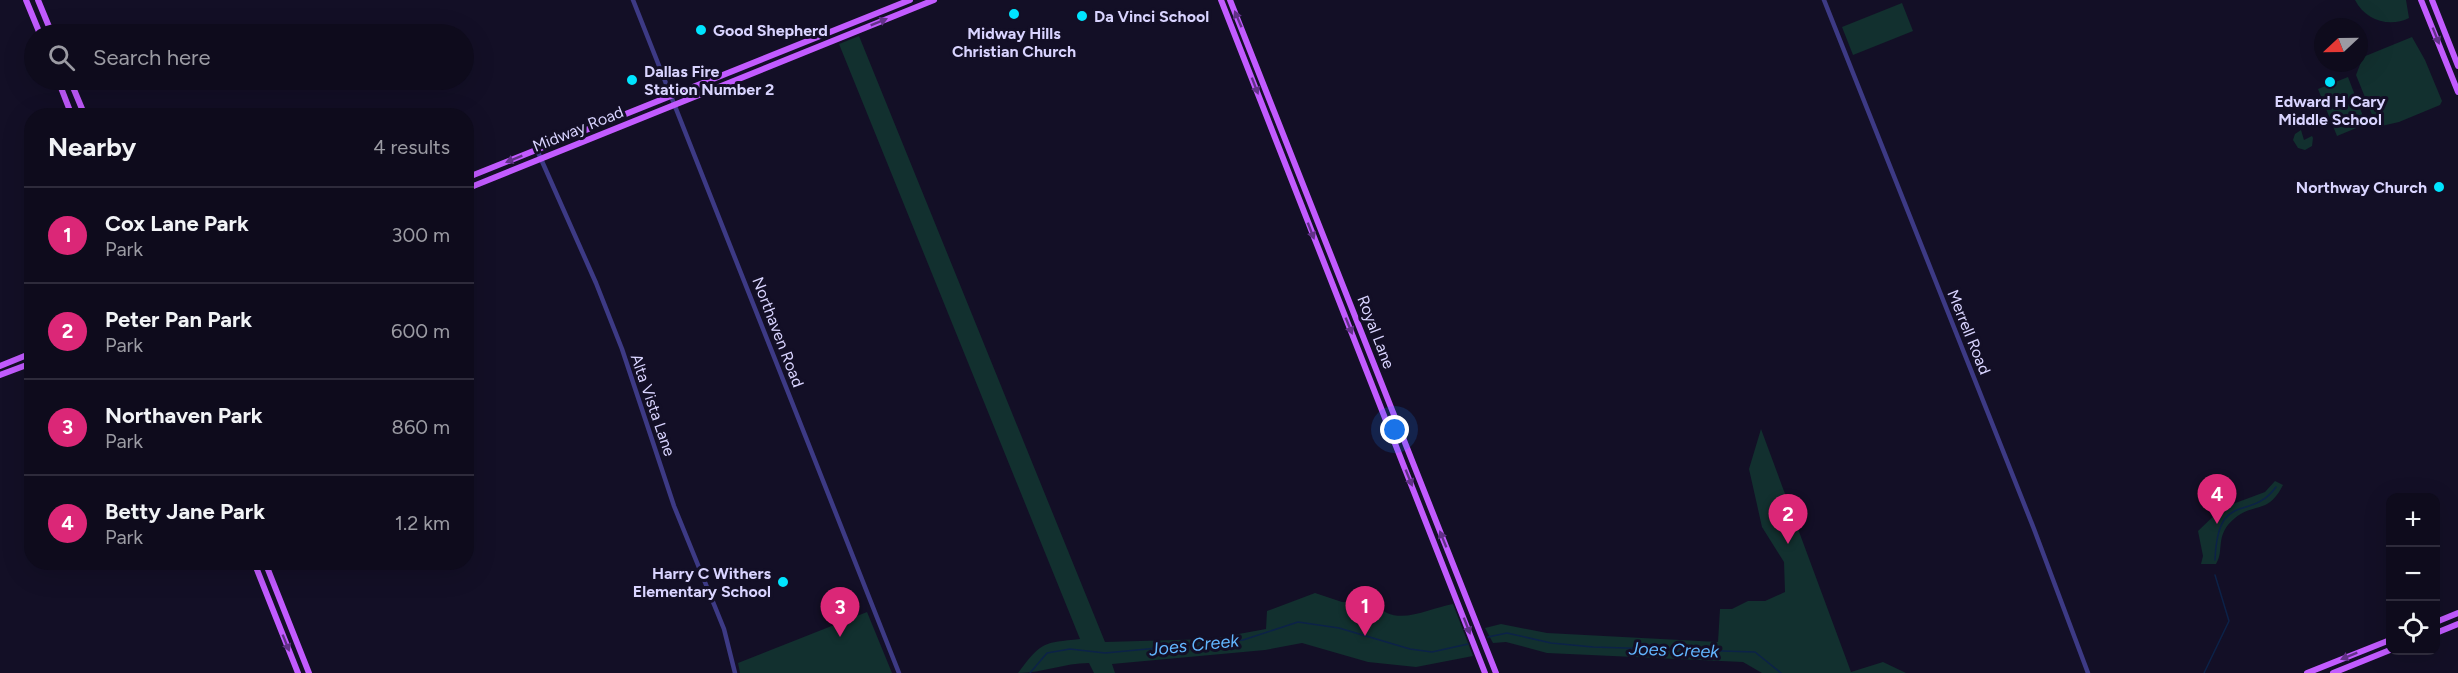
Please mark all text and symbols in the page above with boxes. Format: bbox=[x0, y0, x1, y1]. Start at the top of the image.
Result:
marker: Midway Hills Christian Church bbox=[1007, 7, 1021, 21]
place label: Da Vinci School bbox=[1094, 7, 1209, 26]
marker: Da Vinci School bbox=[1075, 9, 1089, 23]
one-way arrow bbox=[1233, 9, 1243, 27]
one-way arrow bbox=[870, 17, 888, 26]
north arrow bbox=[2314, 18, 2368, 72]
place label: Good Shepherd bbox=[713, 21, 828, 40]
marker: Good Shepherd bbox=[694, 23, 708, 37]
search box bbox=[24, 24, 474, 90]
place label: Midway Hills Christian Church bbox=[952, 24, 1076, 61]
one-way arrow bbox=[2431, 27, 2441, 45]
icon: search bbox=[45, 41, 78, 74]
text: Search here bbox=[93, 44, 211, 71]
place label: Dallas Fire Station Number 2 bbox=[644, 62, 774, 99]
marker: Dallas Fire Station Number 2 bbox=[625, 73, 639, 87]
marker: Edward H Cary Middle School bbox=[2323, 75, 2337, 89]
one-way arrow bbox=[1250, 77, 1260, 95]
place label: Edward H Cary Middle School bbox=[2274, 92, 2386, 129]
street label: Midway Road bbox=[530, 102, 626, 156]
text: Nearby bbox=[48, 131, 136, 163]
text: 4 results bbox=[373, 135, 450, 159]
one-way arrow bbox=[505, 154, 523, 164]
place label: Northway Church bbox=[2296, 178, 2427, 197]
marker: Northway Church bbox=[2432, 180, 2446, 194]
text: Cox Lane Park bbox=[105, 210, 249, 237]
one-way arrow bbox=[1307, 222, 1316, 240]
text: 1 bbox=[63, 223, 72, 247]
text: 300 m bbox=[392, 223, 450, 247]
text: Park bbox=[105, 237, 143, 261]
street label: Northaven Road bbox=[748, 274, 808, 390]
street label: Merrell Road bbox=[1943, 287, 1995, 377]
street label: Royal Lane bbox=[1353, 293, 1399, 372]
text: Peter Pan Park bbox=[105, 306, 252, 333]
one-way arrow bbox=[1344, 317, 1354, 335]
text: 2 bbox=[62, 319, 73, 343]
text: 600 m bbox=[391, 319, 450, 343]
text: Park bbox=[105, 333, 143, 357]
street label: Alta Vista Lane bbox=[627, 351, 679, 459]
text: Northaven Park bbox=[105, 402, 263, 429]
text: 3 bbox=[62, 415, 73, 439]
text: 860 m bbox=[392, 415, 450, 439]
your location bbox=[1380, 415, 1409, 444]
text: Park bbox=[105, 429, 143, 453]
one-way arrow bbox=[1405, 469, 1414, 487]
pin: 4 bbox=[2198, 474, 2236, 524]
map controls bbox=[2386, 493, 2440, 655]
button: + bbox=[2386, 493, 2440, 547]
pin: 2 bbox=[1768, 494, 1808, 544]
text: Betty Jane Park bbox=[105, 498, 265, 525]
text: 4 bbox=[61, 511, 74, 535]
text: 1.2 km bbox=[395, 511, 450, 535]
text: Park bbox=[105, 525, 143, 549]
one-way arrow bbox=[1438, 530, 1447, 548]
button: − bbox=[2386, 547, 2440, 601]
place label: Harry C Withers Elementary School bbox=[633, 564, 772, 601]
marker: Harry C Withers Elementary School bbox=[776, 575, 790, 589]
pin: 1 bbox=[1346, 586, 1384, 636]
pin: 3 bbox=[820, 588, 860, 637]
button: locate bbox=[2386, 601, 2440, 655]
one-way arrow bbox=[1463, 618, 1473, 636]
water label: Joes Creek bbox=[1147, 629, 1241, 661]
one-way arrow bbox=[281, 635, 291, 653]
water label: Joes Creek bbox=[1628, 637, 1721, 663]
one-way arrow bbox=[2340, 652, 2358, 662]

